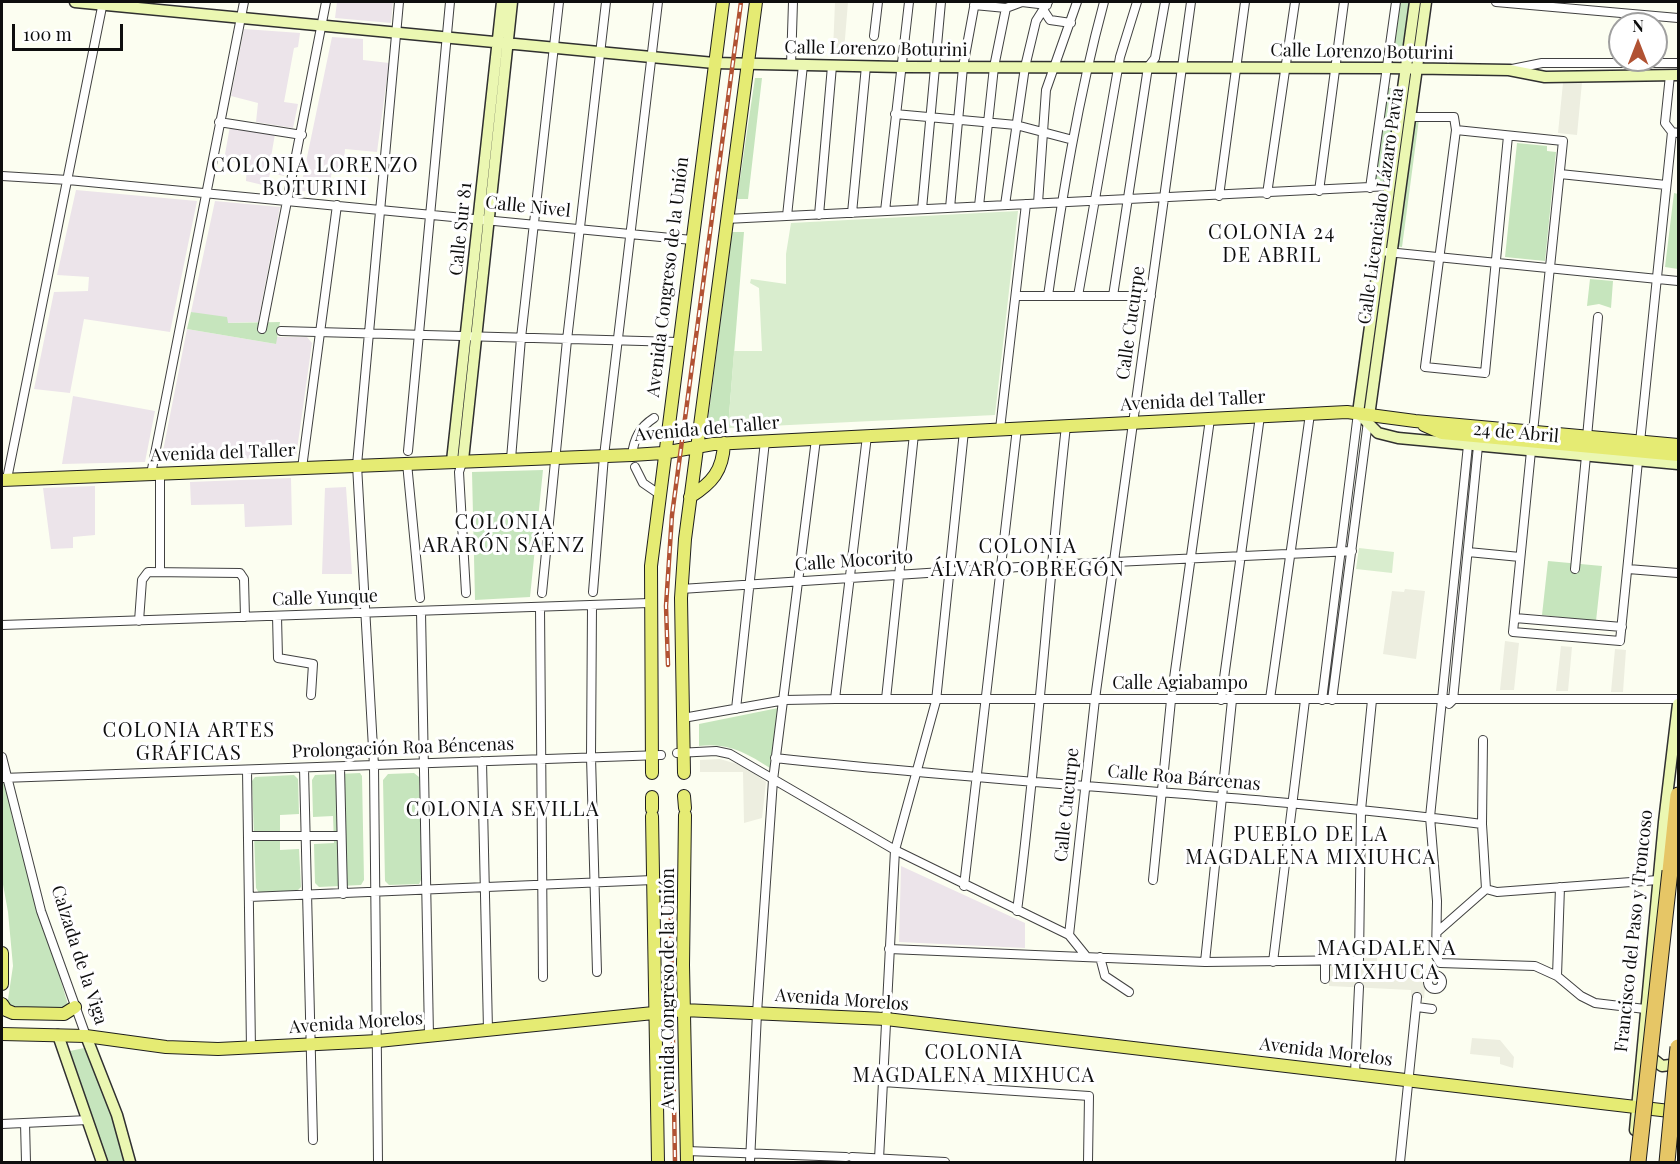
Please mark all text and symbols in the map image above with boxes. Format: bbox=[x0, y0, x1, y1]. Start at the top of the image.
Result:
scale bar bbox=[15, 12, 126, 50]
north arrow bbox=[1608, 12, 1668, 72]
text: N bbox=[1632, 15, 1644, 36]
text: 100 m bbox=[23, 22, 72, 46]
street label: Calle Lorenzo Boturini bbox=[784, 37, 968, 61]
street label: Calle Lorenzo Boturini bbox=[1270, 40, 1454, 64]
street label: Calle Licenciado Lázaro Pavia bbox=[1354, 86, 1408, 326]
district label: COLONIA LORENZO BOTURINI bbox=[211, 154, 419, 201]
street label: Avenida Congreso de la Unión bbox=[643, 156, 693, 398]
street label: Calle Sur 81 bbox=[445, 181, 477, 277]
street label: Calle Nivel bbox=[484, 192, 572, 222]
district label: COLONIA 24 DE ABRIL bbox=[1208, 221, 1336, 268]
street label: Calle Cucurpe bbox=[1112, 265, 1150, 381]
street label: Avenida del Taller bbox=[1120, 386, 1266, 416]
street label: Avenida del Taller bbox=[634, 412, 780, 446]
street label: 24 de Abril bbox=[1472, 418, 1560, 448]
street label: Avenida del Taller bbox=[150, 440, 296, 466]
district label: COLONIA ARARÓN SÁENZ bbox=[422, 511, 586, 558]
district label: COLONIA ÁLVARO OBREGÓN bbox=[931, 535, 1125, 582]
street label: Calle Mocorito bbox=[794, 546, 914, 576]
street label: Calle Yunque bbox=[272, 585, 378, 611]
street label: Calle Agiabampo bbox=[1112, 672, 1248, 694]
district label: COLONIA ARTES GRÁFICAS bbox=[102, 719, 276, 766]
street label: Prolongación Roa Béncenas bbox=[292, 733, 514, 763]
street label: Calle Cucurpe bbox=[1050, 747, 1084, 863]
street label: Calle Roa Bárcenas bbox=[1107, 761, 1261, 795]
district label: COLONIA SEVILLA bbox=[406, 798, 600, 822]
street label: Francisco del Paso y Troncoso bbox=[1611, 809, 1657, 1053]
district label: PUEBLO DE LA MAGDALENA MIXIUHCA bbox=[1185, 823, 1437, 870]
street label: Avenida Congreso de la Unión bbox=[657, 868, 679, 1110]
street label: Calzada de la Viga bbox=[46, 883, 112, 1027]
district label: MAGDALENA MIXHUCA bbox=[1317, 935, 1457, 985]
street label: Avenida Morelos bbox=[774, 985, 910, 1015]
street label: Avenida Morelos bbox=[288, 1008, 424, 1038]
street label: Avenida Morelos bbox=[1258, 1033, 1394, 1071]
district label: COLONIA MAGDALENA MIXHUCA bbox=[852, 1041, 1096, 1088]

